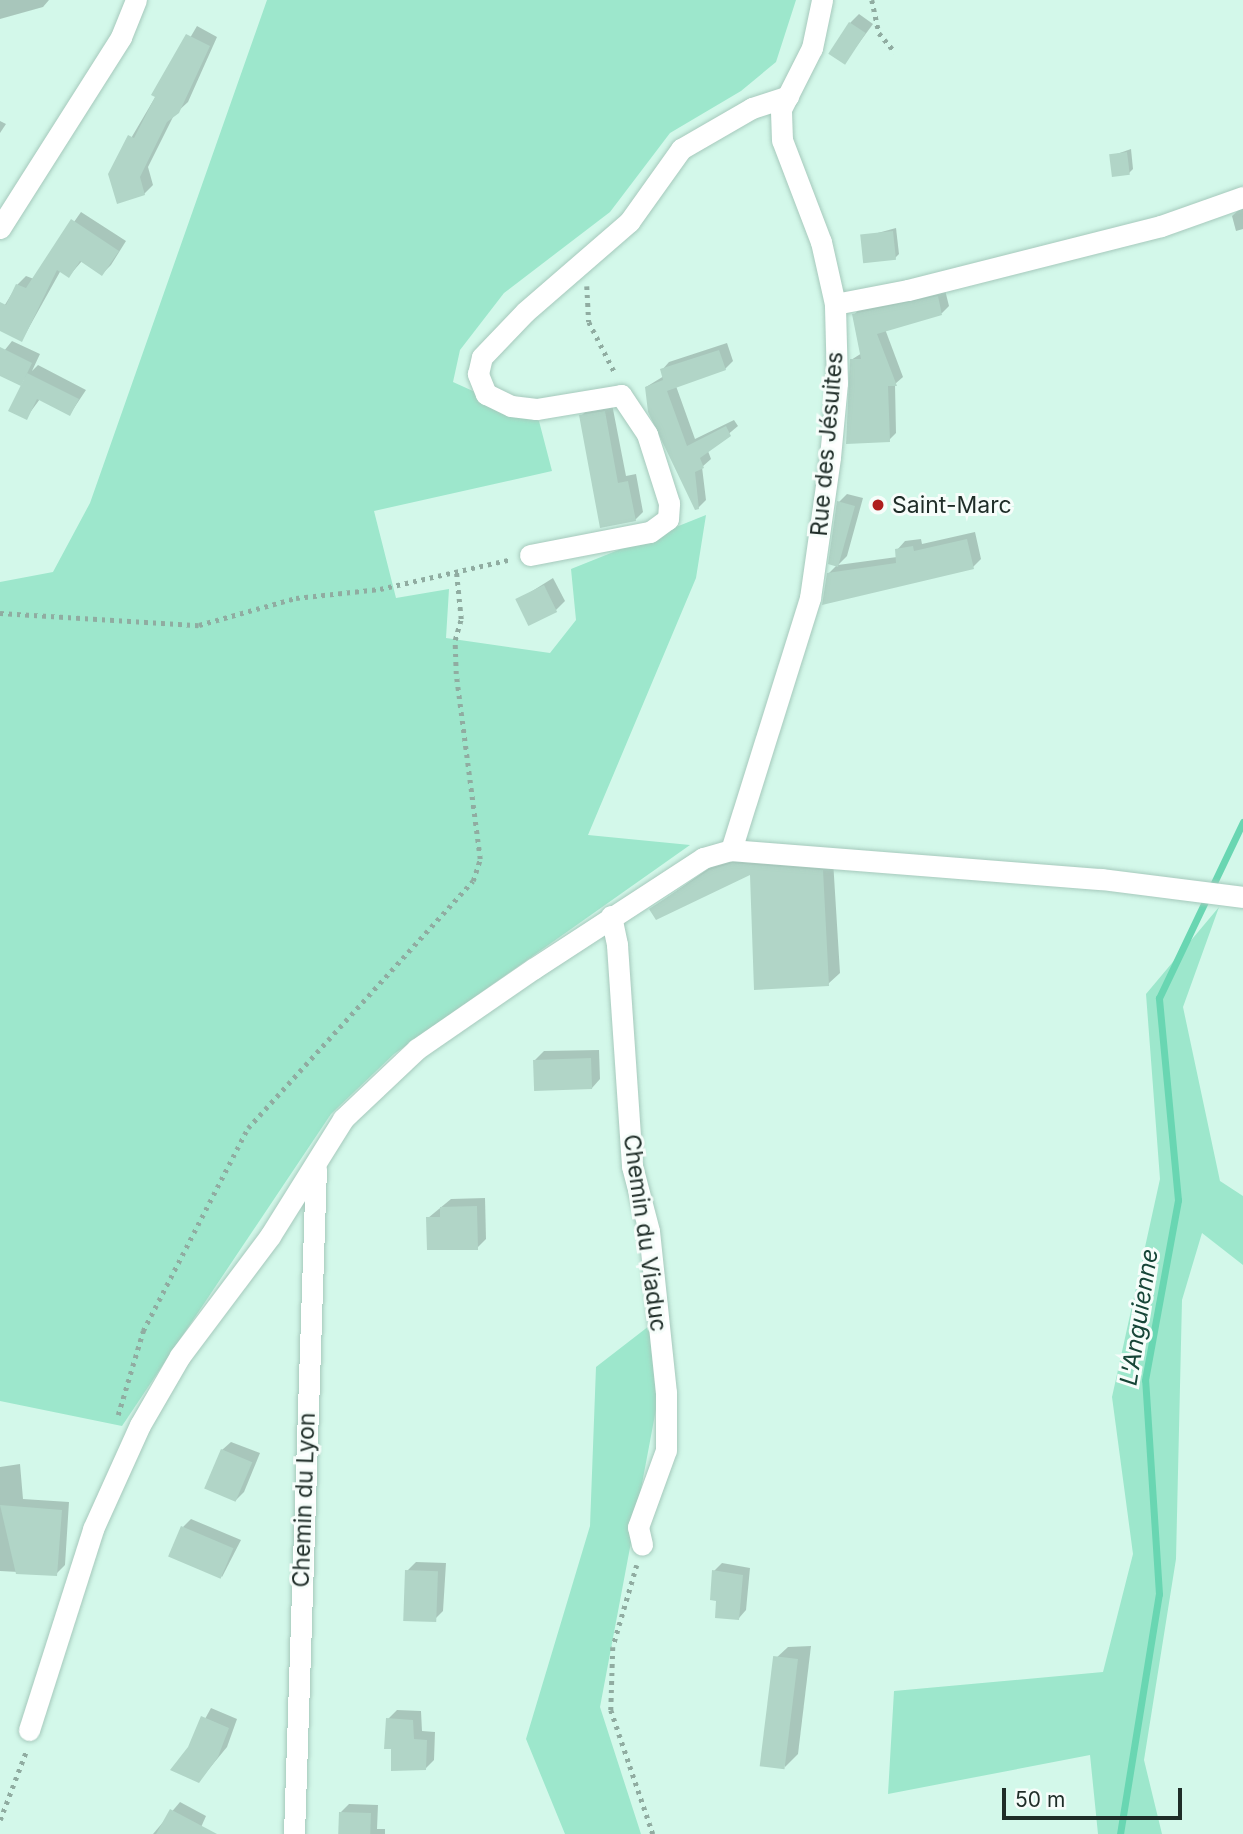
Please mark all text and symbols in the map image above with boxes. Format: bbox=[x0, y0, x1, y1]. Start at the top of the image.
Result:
street label: Rue des Jésuites bbox=[805, 351, 849, 537]
place label: Saint-Marc bbox=[892, 491, 1012, 519]
marker: Saint-Marc bbox=[870, 497, 886, 513]
street label: Chemin du Viaduc bbox=[617, 1133, 673, 1333]
water label: L'Anguienne bbox=[1114, 1246, 1164, 1388]
street label: Chemin du Lyon bbox=[287, 1412, 321, 1588]
scale bar bbox=[1005, 1774, 1185, 1818]
text: 50 m bbox=[1015, 1787, 1065, 1812]

